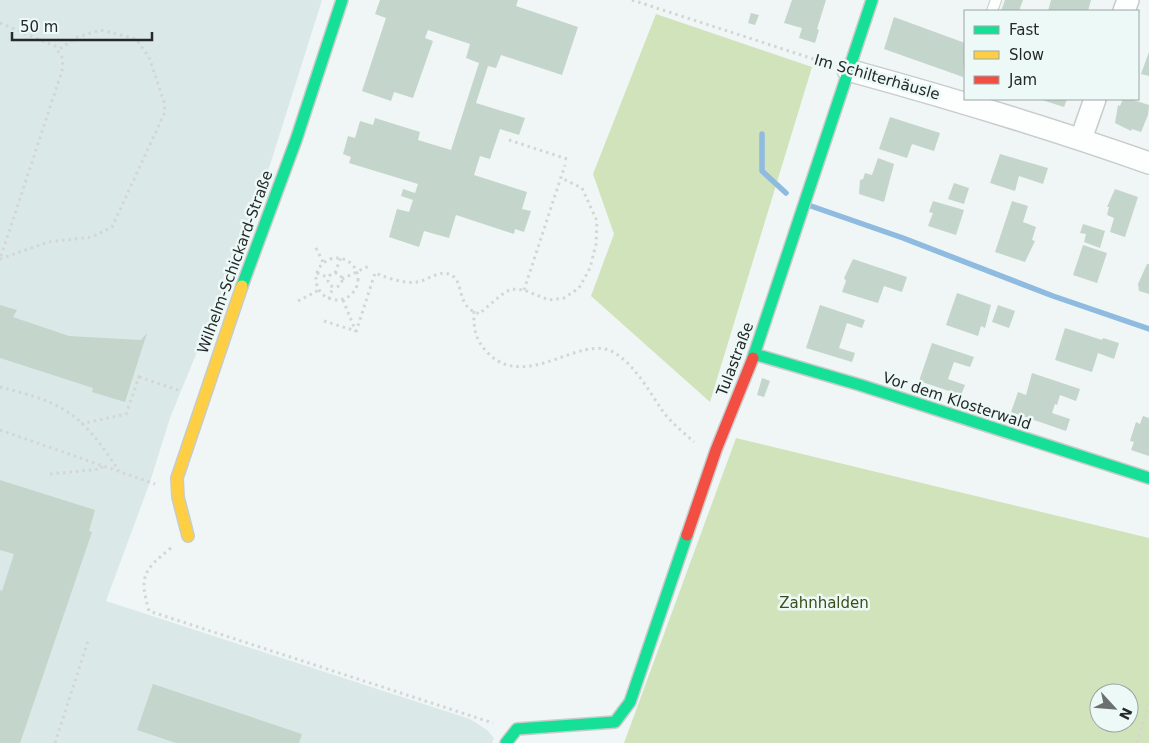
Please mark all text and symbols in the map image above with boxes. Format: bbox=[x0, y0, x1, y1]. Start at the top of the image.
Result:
scale bar bbox=[12, 10, 152, 42]
legend bbox=[964, 10, 1139, 100]
text: 50 m bbox=[20, 18, 58, 36]
text: Fast bbox=[1009, 21, 1039, 39]
text: Slow bbox=[1009, 46, 1044, 64]
street label: Im Schilterhäusle bbox=[812, 50, 942, 104]
text: Jam bbox=[1008, 71, 1037, 89]
street label: Wilhelm-Schickard-Straße bbox=[193, 168, 277, 356]
street label: Tulastraße bbox=[712, 320, 757, 399]
street label: Vor dem Klosterwald bbox=[881, 369, 1033, 433]
park label: Zahnhalden bbox=[779, 594, 869, 612]
north arrow bbox=[1089, 683, 1139, 733]
text: N bbox=[1116, 705, 1135, 722]

